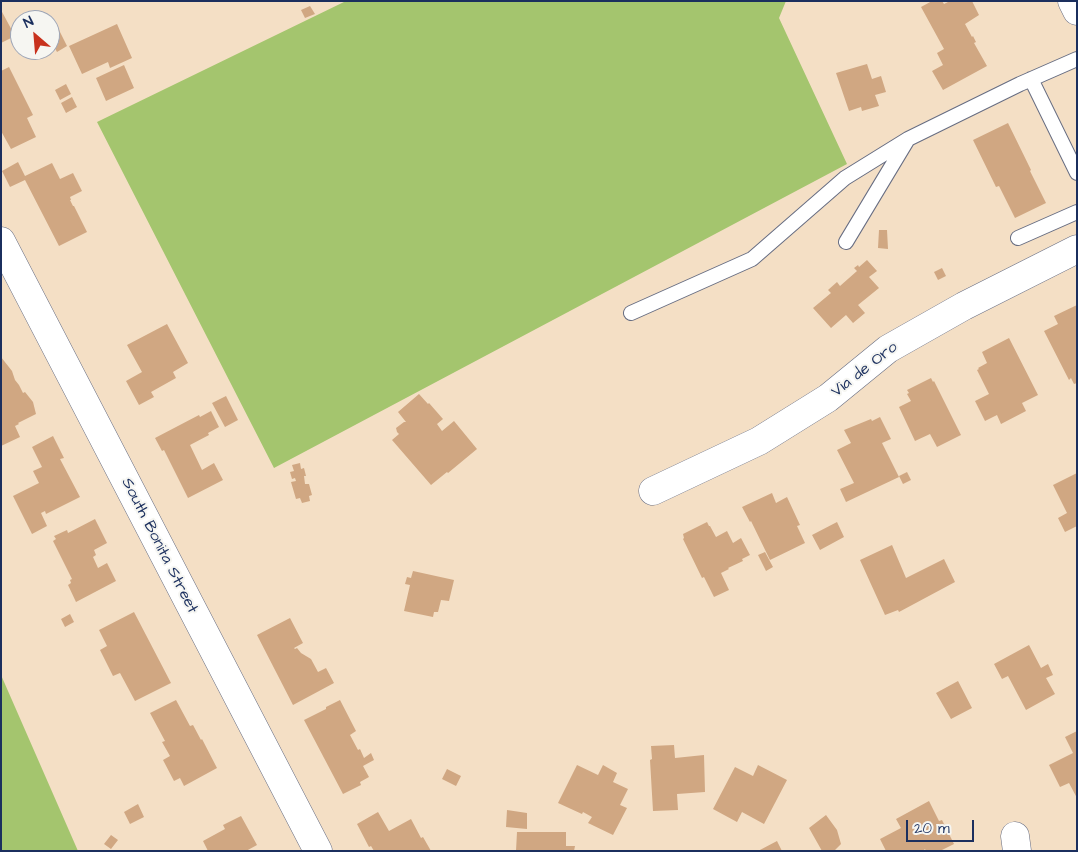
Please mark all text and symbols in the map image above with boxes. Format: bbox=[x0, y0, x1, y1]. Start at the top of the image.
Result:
north arrow bbox=[10, 10, 60, 60]
text: N bbox=[20, 12, 37, 33]
street label: Via de Oro bbox=[828, 338, 902, 402]
street label: South Bonita Street bbox=[117, 475, 201, 617]
scale bar bbox=[908, 810, 976, 842]
text: 20 m bbox=[914, 818, 950, 839]

